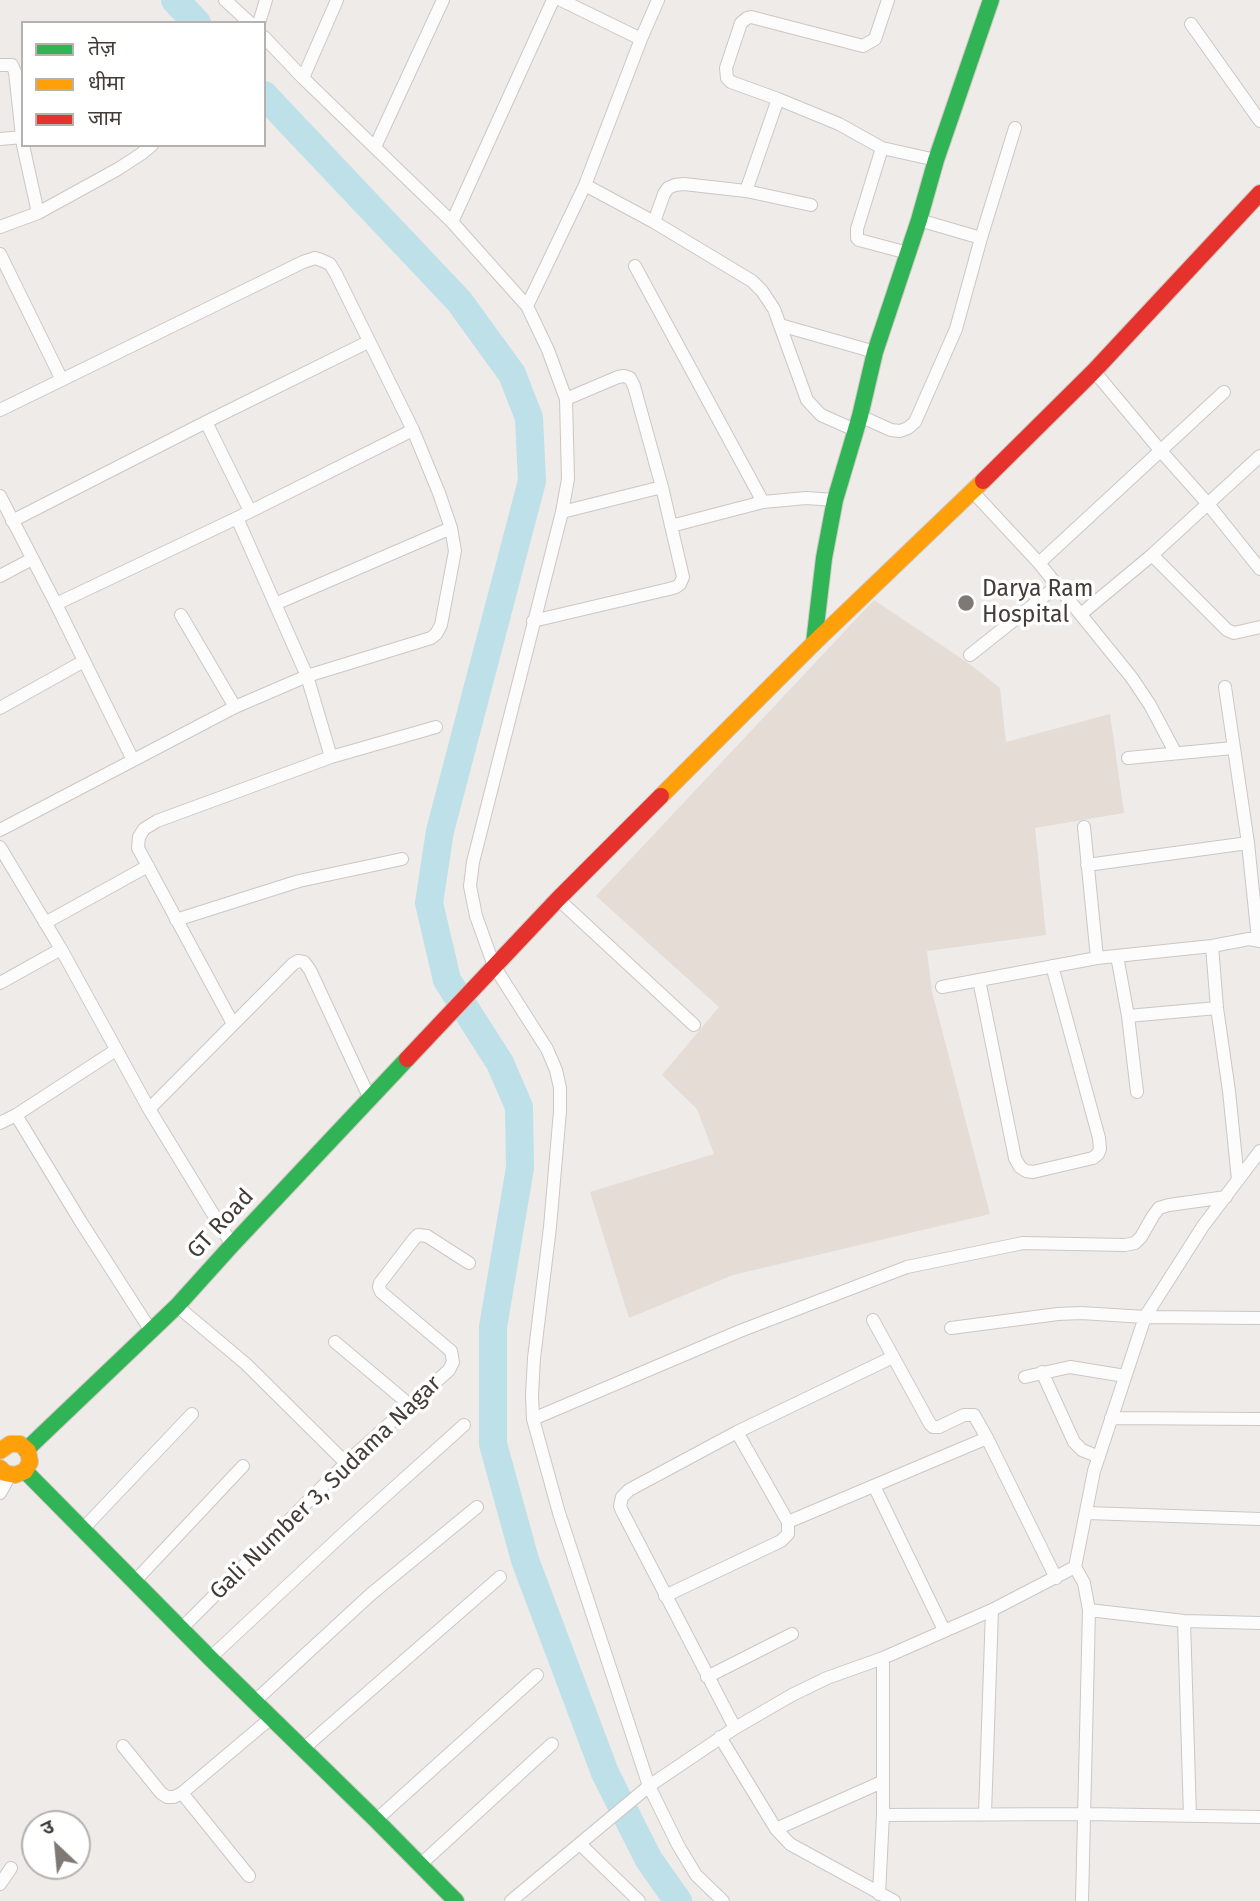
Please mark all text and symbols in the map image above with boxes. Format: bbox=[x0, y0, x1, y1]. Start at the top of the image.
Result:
legend bbox=[21, 21, 266, 147]
text: तेज़ bbox=[88, 35, 116, 61]
text: धीमा bbox=[88, 70, 124, 96]
text: जाम bbox=[88, 105, 122, 131]
place label: Darya Ram Hospital bbox=[982, 576, 1093, 630]
marker: Darya Ram Hospital bbox=[956, 593, 976, 613]
street label: GT Road bbox=[182, 1183, 260, 1265]
street label: Gali Number 3, Sudama Nagar bbox=[205, 1370, 447, 1606]
north arrow bbox=[21, 1810, 91, 1880]
text: उ bbox=[37, 1815, 57, 1840]

